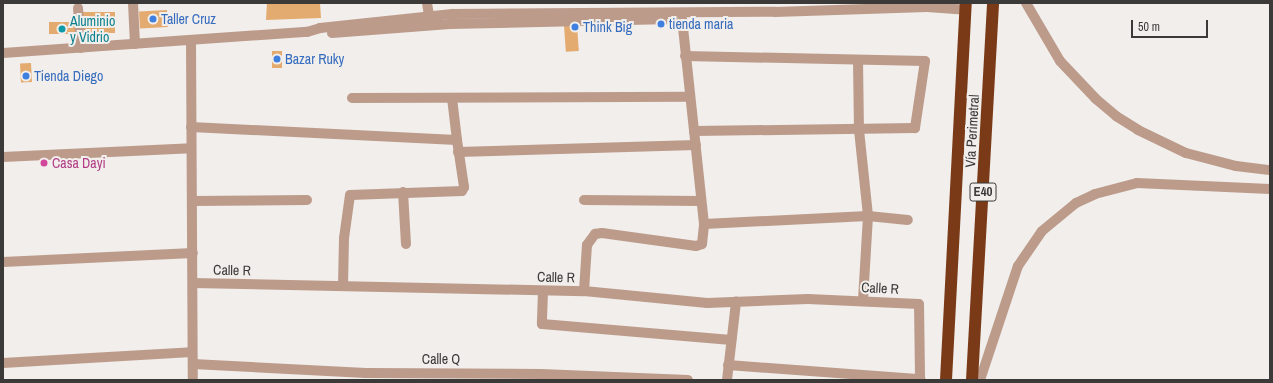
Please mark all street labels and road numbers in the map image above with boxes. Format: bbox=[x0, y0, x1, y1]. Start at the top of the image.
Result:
street label: Vía Perimetral bbox=[962, 94, 982, 168]
road number: E40 bbox=[969, 181, 997, 203]
street label: Calle R bbox=[213, 261, 251, 279]
street label: Calle R bbox=[537, 268, 575, 286]
street label: Calle R bbox=[861, 279, 899, 297]
street label: Calle Q bbox=[422, 351, 460, 367]

